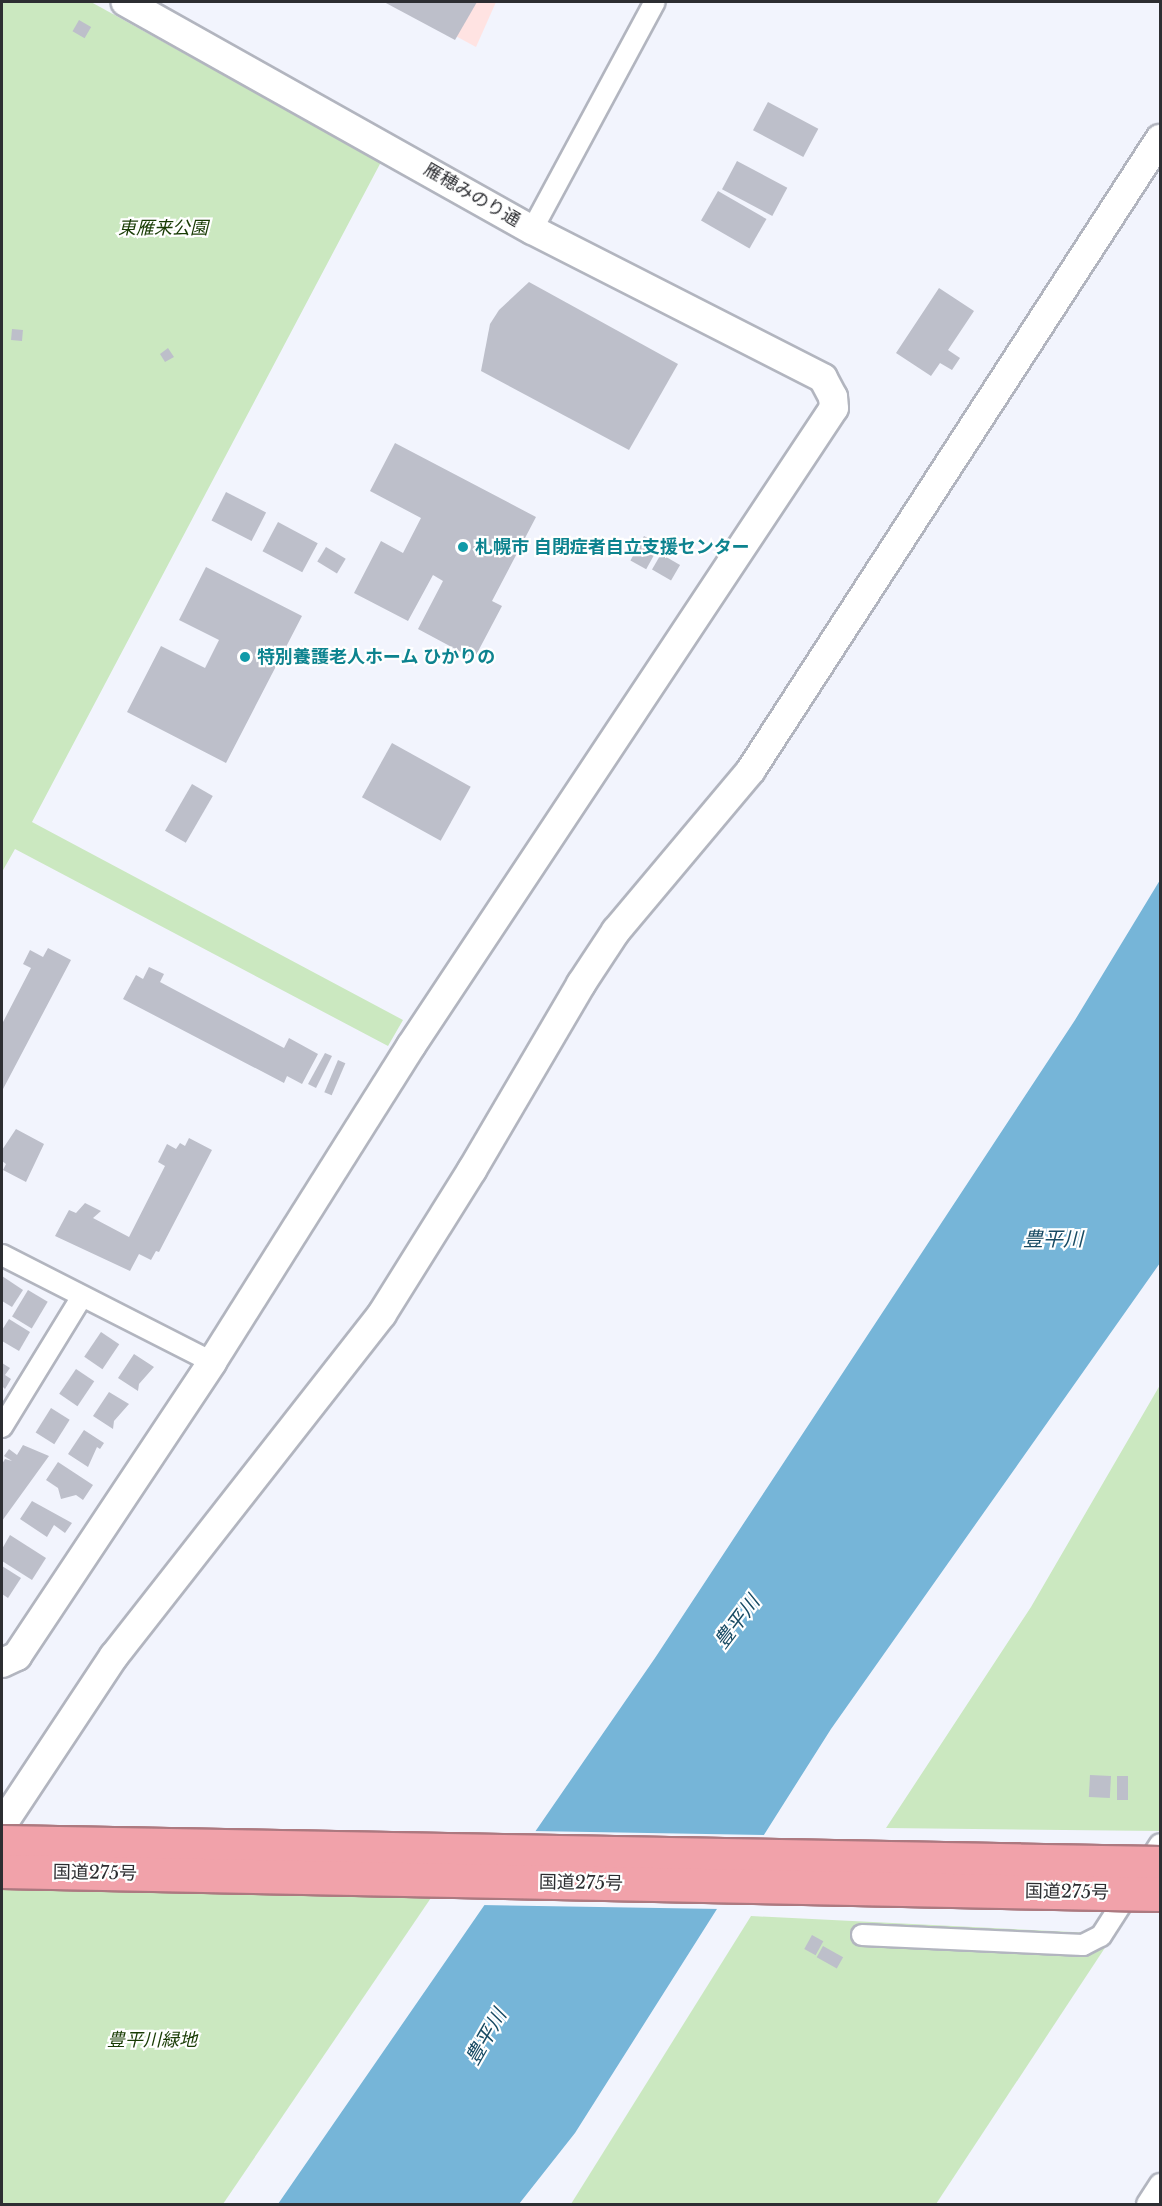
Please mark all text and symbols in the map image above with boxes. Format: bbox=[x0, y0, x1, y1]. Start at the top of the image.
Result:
street label: 雁穂みのり通 bbox=[420, 159, 524, 231]
park label: 東雁来公園 bbox=[118, 217, 208, 239]
place label: 札幌市 自閉症者自立支援センター bbox=[475, 536, 750, 558]
marker: 札幌市 自閉症者自立支援センター bbox=[456, 540, 470, 554]
place label: 特別養護老人ホーム ひかりの bbox=[257, 646, 496, 668]
marker: 特別養護老人ホーム ひかりの bbox=[238, 650, 252, 664]
water label: 豊平川 bbox=[1023, 1227, 1083, 1251]
water label: 豊平川 bbox=[709, 1591, 765, 1653]
street label: 国道275号 bbox=[53, 1861, 137, 1885]
street label: 国道275号 bbox=[539, 1871, 623, 1895]
street label: 国道275号 bbox=[1025, 1880, 1109, 1904]
water label: 豊平川 bbox=[461, 2005, 511, 2069]
park label: 豊平川緑地 bbox=[107, 2029, 197, 2051]

